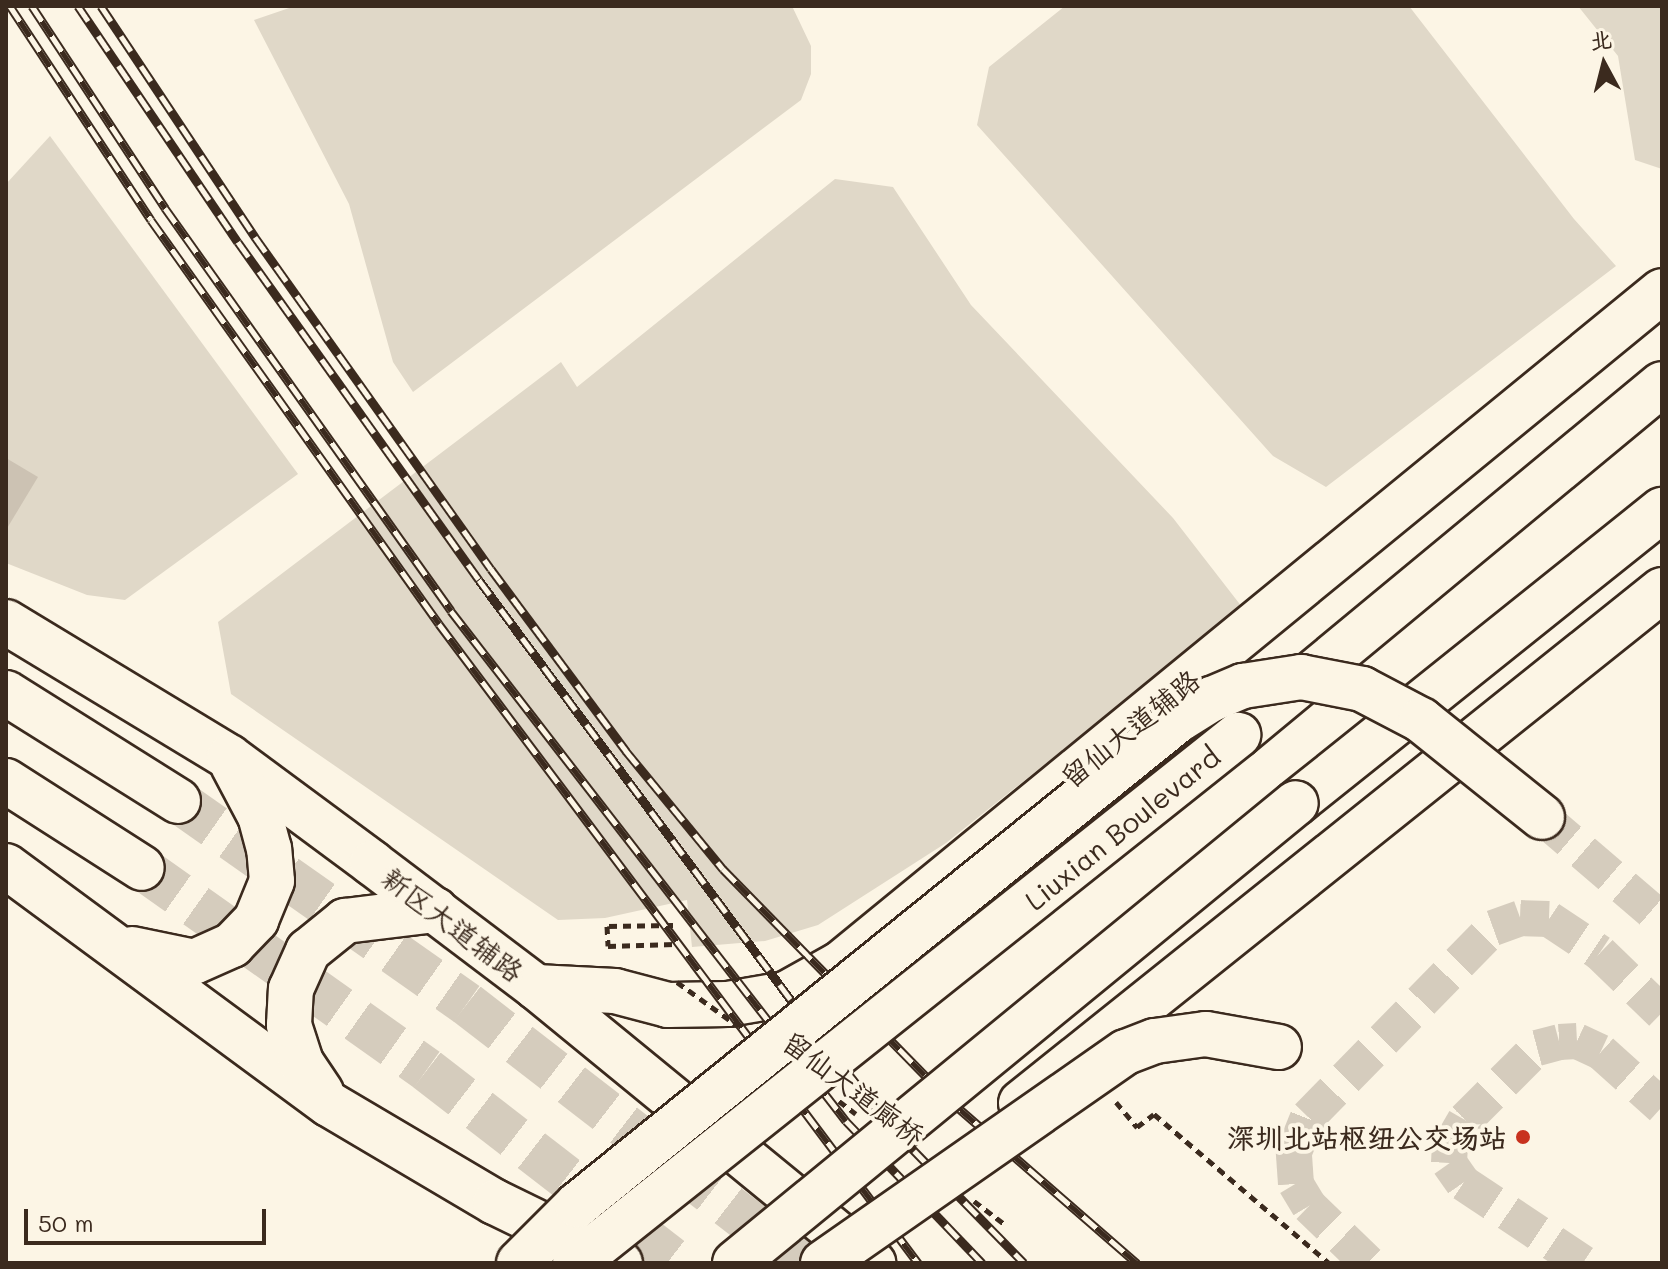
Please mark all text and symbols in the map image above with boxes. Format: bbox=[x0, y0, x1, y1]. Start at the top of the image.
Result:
north arrow bbox=[1564, 24, 1644, 104]
text: 北 bbox=[1588, 24, 1614, 55]
street label: 留仙大道辅路 bbox=[1054, 662, 1206, 794]
street label: Liuxian Boulevard bbox=[1018, 739, 1226, 917]
street label: 新区大道辅路 bbox=[376, 860, 530, 988]
street label: 留仙大道廊桥 bbox=[777, 1024, 931, 1152]
place label: 深圳北站枢纽公交场站 bbox=[1227, 1120, 1507, 1154]
marker: 深圳北站枢纽公交场站 bbox=[1514, 1128, 1532, 1146]
scale bar bbox=[28, 1193, 270, 1243]
text: 50 m bbox=[38, 1207, 94, 1238]

